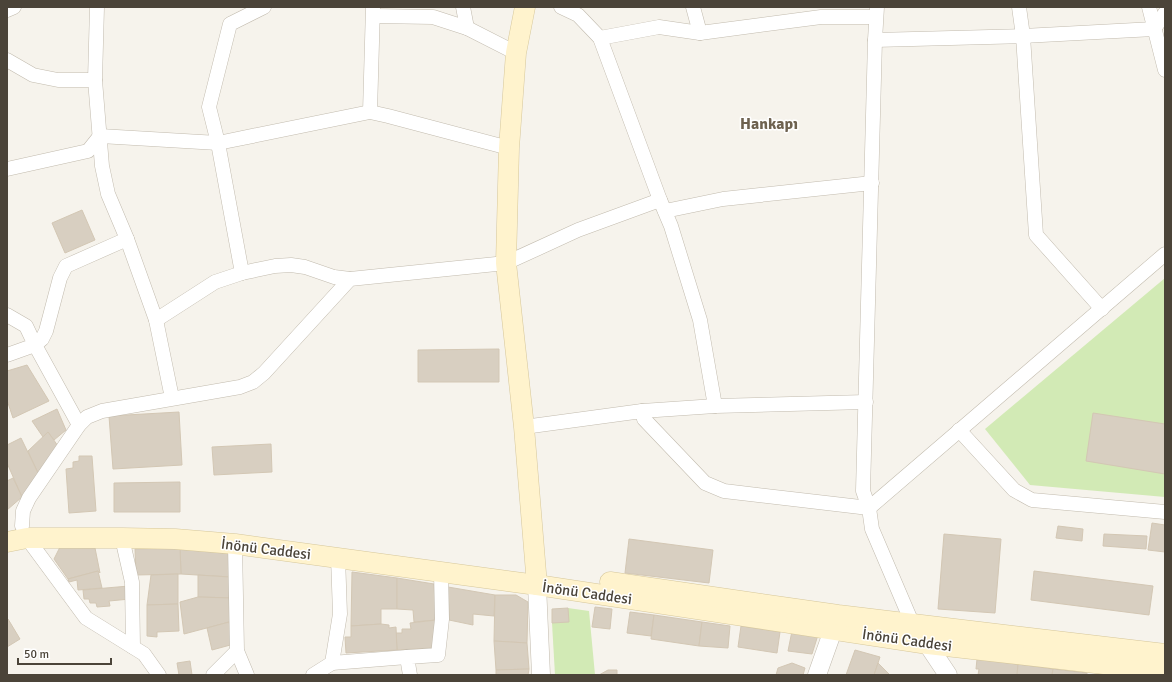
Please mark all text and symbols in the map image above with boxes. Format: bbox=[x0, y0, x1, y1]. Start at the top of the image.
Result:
district label: Hankapı bbox=[740, 114, 798, 134]
street label: İnönü Caddesi bbox=[220, 535, 312, 563]
street label: İnönü Caddesi bbox=[541, 578, 633, 608]
street label: İnönü Caddesi bbox=[861, 625, 953, 655]
scale bar bbox=[18, 640, 111, 666]
text: 50 m bbox=[24, 647, 49, 662]

